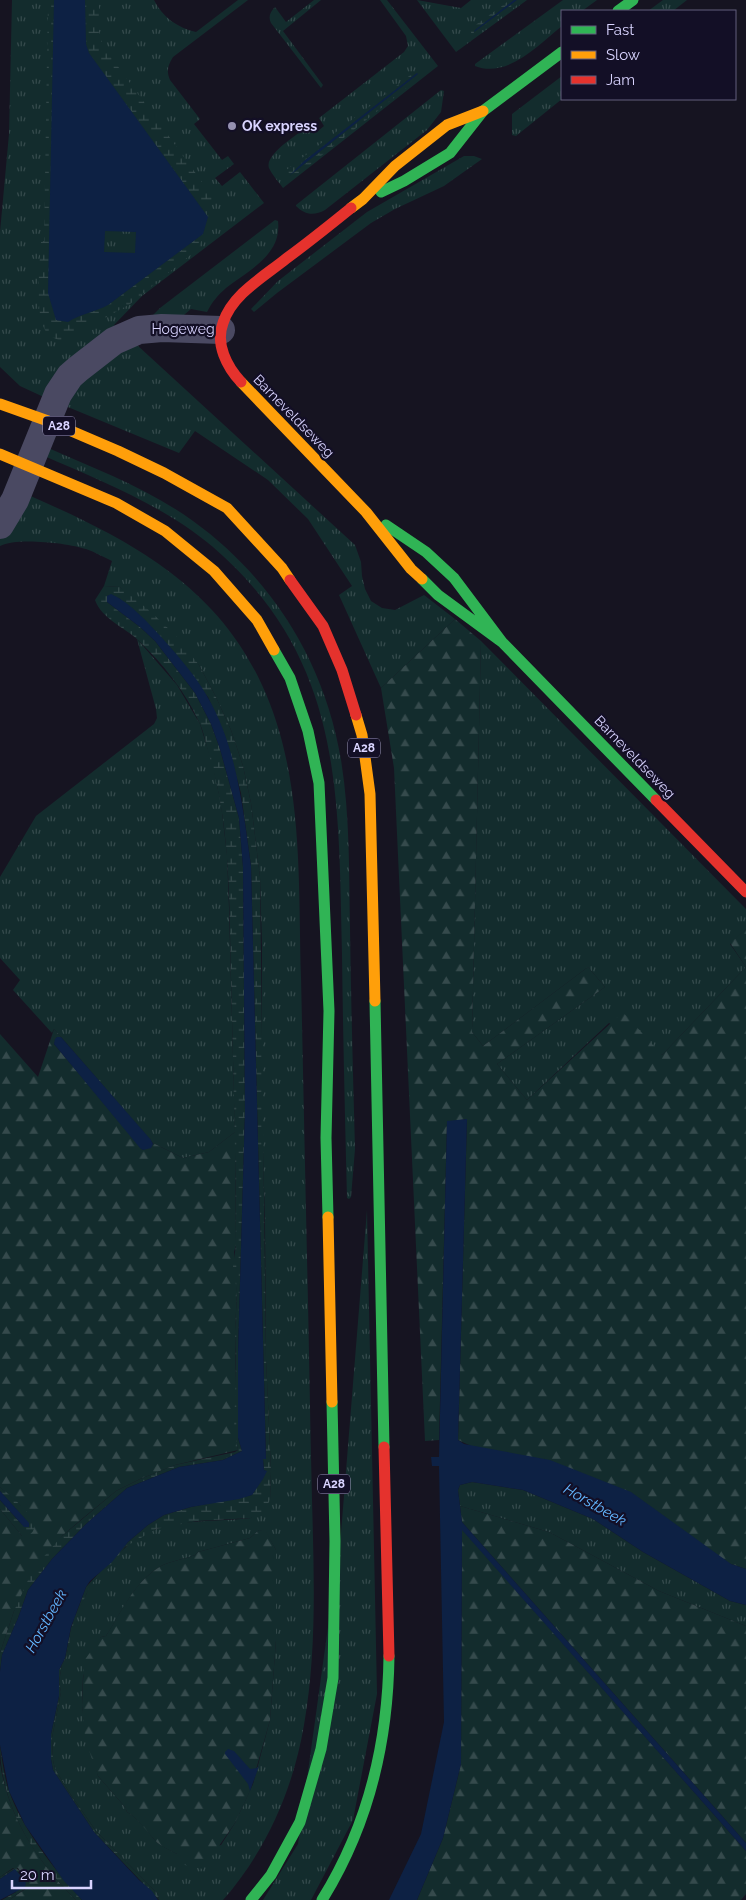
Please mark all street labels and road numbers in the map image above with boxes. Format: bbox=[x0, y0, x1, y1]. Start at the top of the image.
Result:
street label: Hogeweg bbox=[151, 321, 215, 337]
street label: Barneveldseweg bbox=[250, 371, 338, 461]
road number: A28 bbox=[43, 416, 75, 436]
street label: Barneveldseweg bbox=[591, 712, 679, 802]
road number: A28 bbox=[348, 738, 380, 758]
road number: A28 bbox=[318, 1475, 350, 1494]

